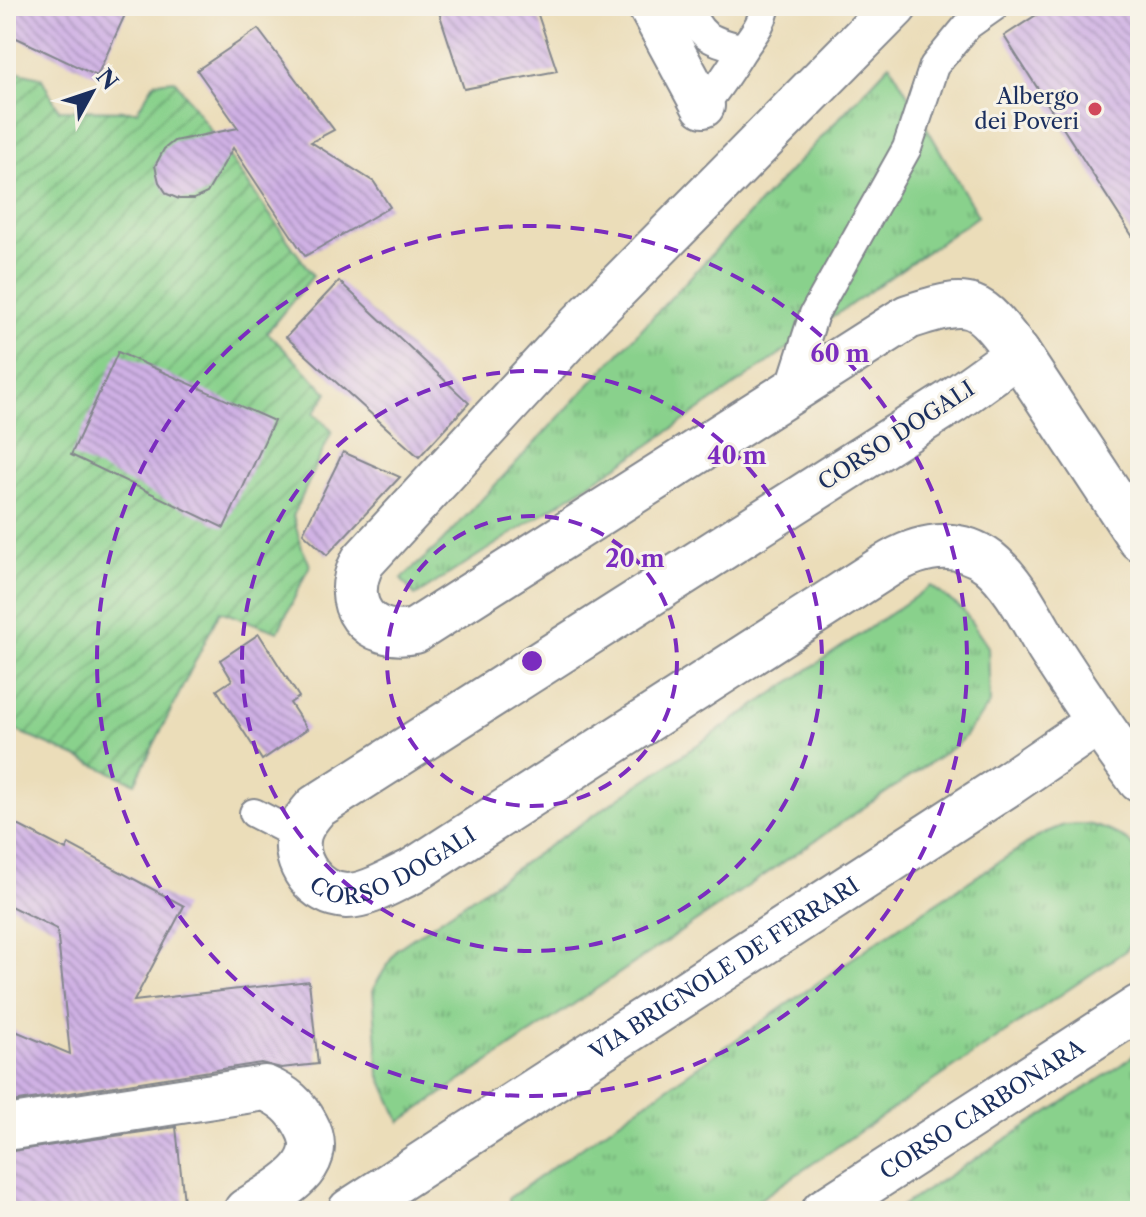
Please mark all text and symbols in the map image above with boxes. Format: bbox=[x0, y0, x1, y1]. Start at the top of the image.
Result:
north arrow bbox=[52, 52, 132, 132]
text: N bbox=[90, 63, 123, 95]
place label: Albergo dei Poveri bbox=[974, 83, 1079, 135]
marker: Albergo dei Poveri bbox=[1086, 100, 1104, 118]
text: 60 m bbox=[810, 339, 870, 368]
street label: CORSO DOGALI bbox=[813, 375, 980, 496]
text: 40 m bbox=[707, 441, 767, 470]
text: 20 m bbox=[605, 544, 665, 573]
centre of rings bbox=[518, 647, 546, 675]
street label: CORSO DOGALI bbox=[304, 821, 481, 910]
street label: VIA BRIGNOLE DE FERRARI bbox=[584, 871, 864, 1066]
street label: CORSO CARBONARA bbox=[875, 1033, 1090, 1185]

